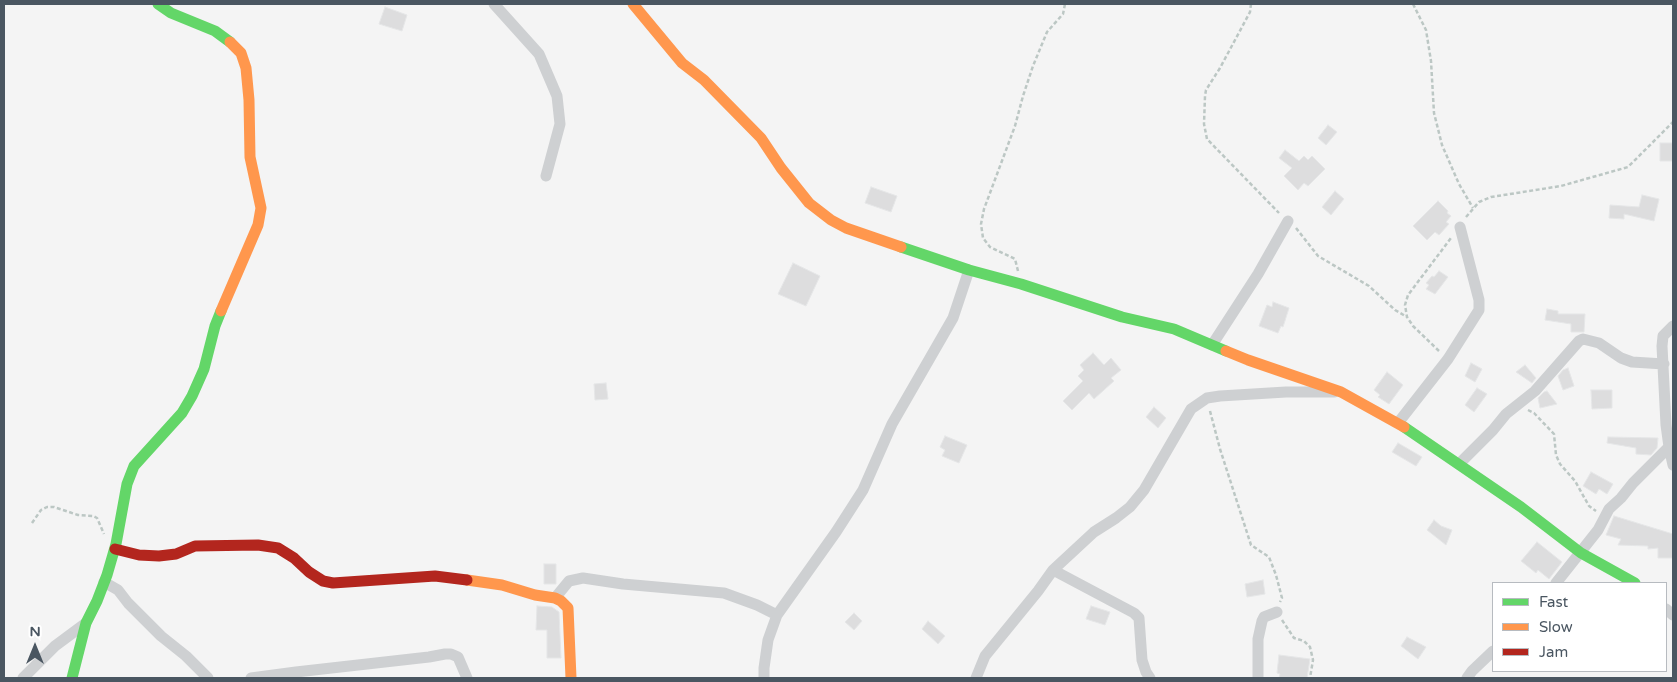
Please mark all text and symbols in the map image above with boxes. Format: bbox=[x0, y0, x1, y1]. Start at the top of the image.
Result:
legend bbox=[1492, 582, 1667, 672]
text: Fast bbox=[1539, 593, 1568, 611]
text: Slow bbox=[1539, 618, 1573, 636]
north arrow bbox=[10, 622, 60, 672]
text: N bbox=[29, 623, 41, 640]
text: Jam bbox=[1539, 643, 1568, 661]

